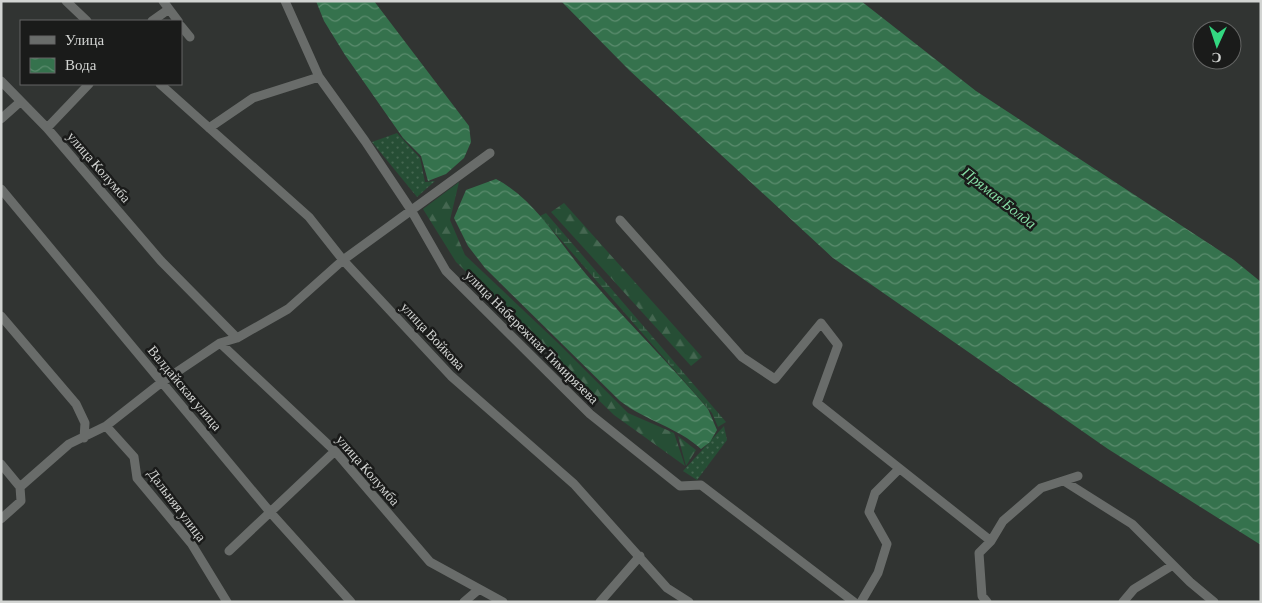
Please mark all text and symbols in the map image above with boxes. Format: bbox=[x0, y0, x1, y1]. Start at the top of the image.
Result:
legend bbox=[20, 20, 182, 85]
north arrow bbox=[1192, 20, 1242, 70]
text: Улица bbox=[65, 32, 104, 48]
text: С bbox=[1211, 50, 1222, 66]
text: Вода bbox=[65, 57, 97, 73]
street label: улица Колумба bbox=[64, 128, 135, 206]
water label: Прямая Болда bbox=[958, 164, 1039, 232]
street label: улица Набережная Тимирязева bbox=[462, 267, 603, 408]
street label: улица Войкова bbox=[398, 299, 469, 374]
street label: Валдайская улица bbox=[145, 342, 226, 434]
street label: улица Колумба bbox=[333, 431, 404, 509]
street label: Дальняя улица bbox=[144, 466, 210, 545]

